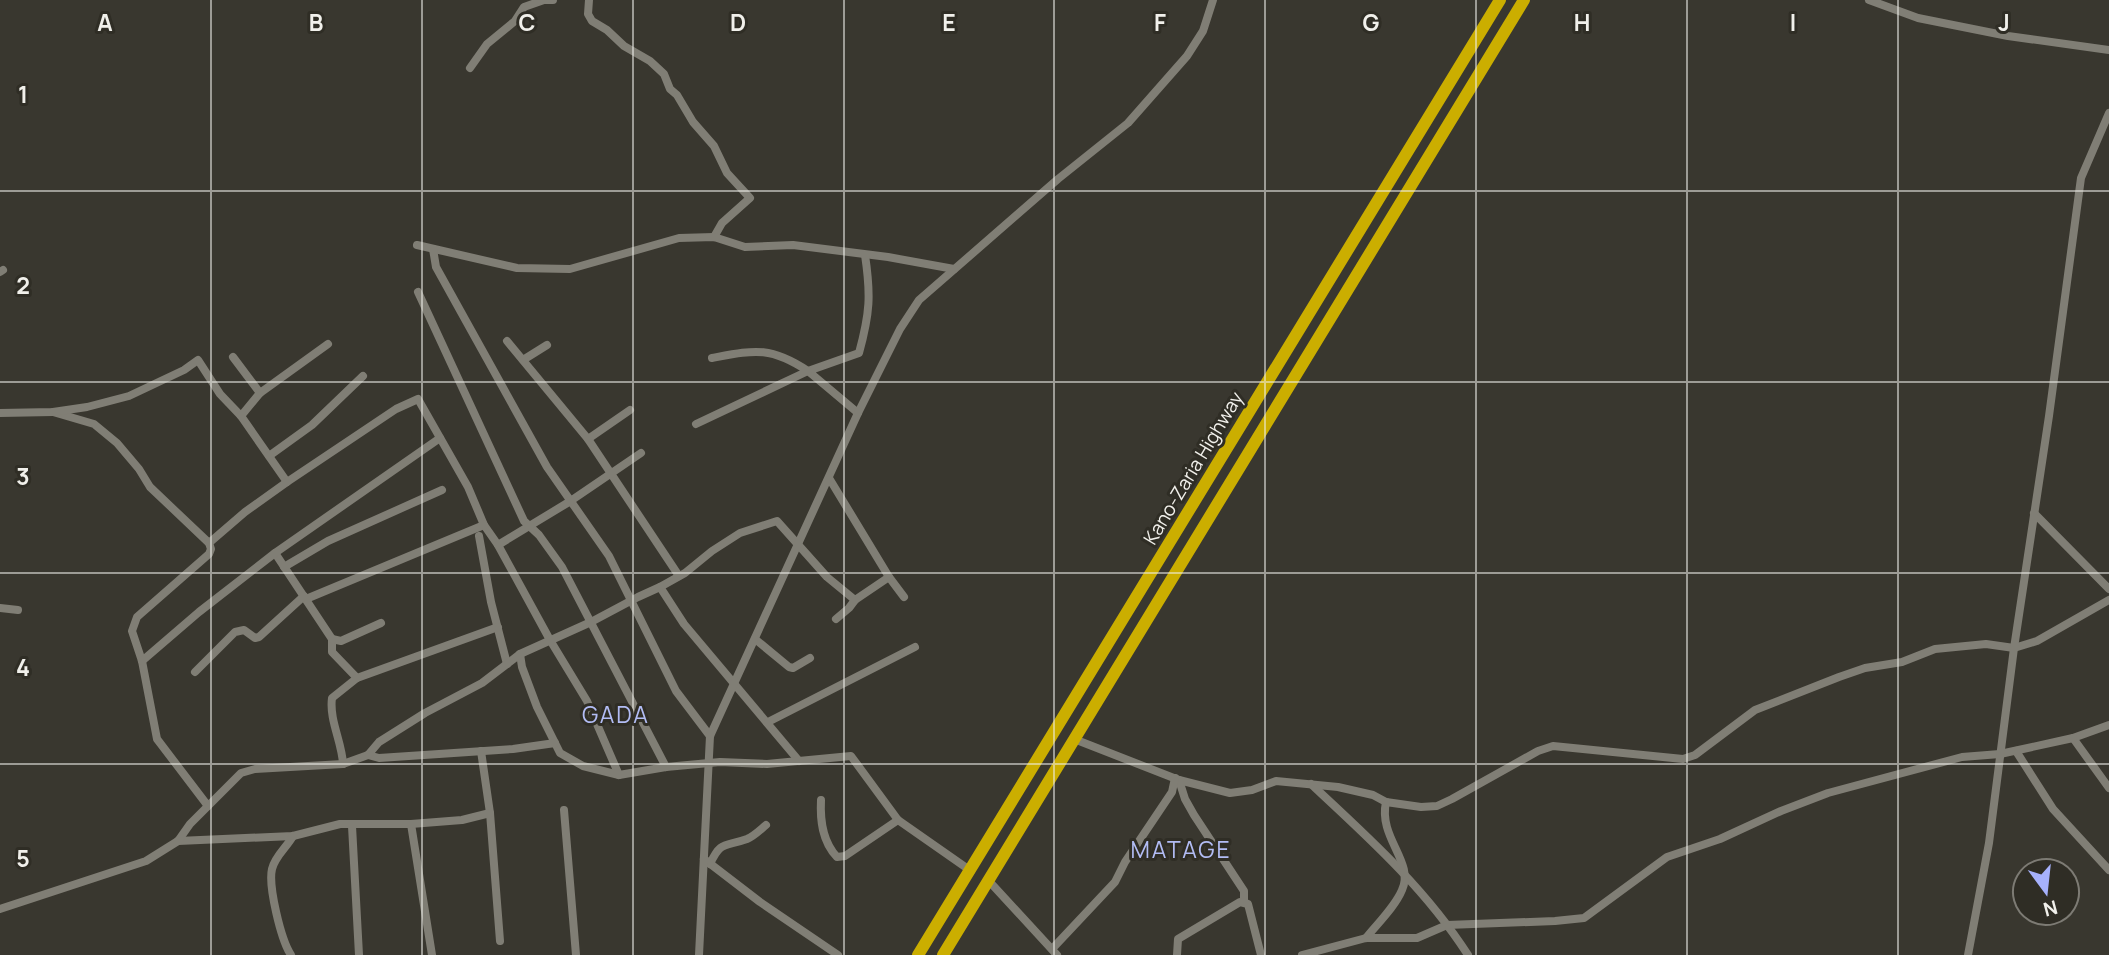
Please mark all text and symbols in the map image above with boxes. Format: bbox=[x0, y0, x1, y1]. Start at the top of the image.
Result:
text: A bbox=[97, 6, 113, 38]
text: B bbox=[309, 6, 323, 38]
text: C bbox=[519, 6, 536, 38]
text: D bbox=[730, 6, 746, 38]
text: E bbox=[942, 6, 956, 38]
text: F bbox=[1154, 6, 1166, 38]
text: G bbox=[1363, 6, 1380, 38]
text: H bbox=[1574, 6, 1590, 38]
text: I bbox=[1790, 6, 1796, 38]
text: J bbox=[1998, 6, 2010, 38]
text: 1 bbox=[18, 78, 28, 110]
text: 2 bbox=[16, 269, 30, 301]
street label: Kano-Zaria Highway bbox=[1137, 387, 1249, 549]
text: 3 bbox=[16, 460, 30, 492]
text: 4 bbox=[16, 651, 30, 683]
district label: GADA bbox=[582, 698, 650, 730]
district label: MATAGE bbox=[1130, 833, 1232, 865]
text: 5 bbox=[16, 842, 30, 874]
north arrow bbox=[2011, 857, 2081, 927]
text: N bbox=[2040, 894, 2060, 923]

